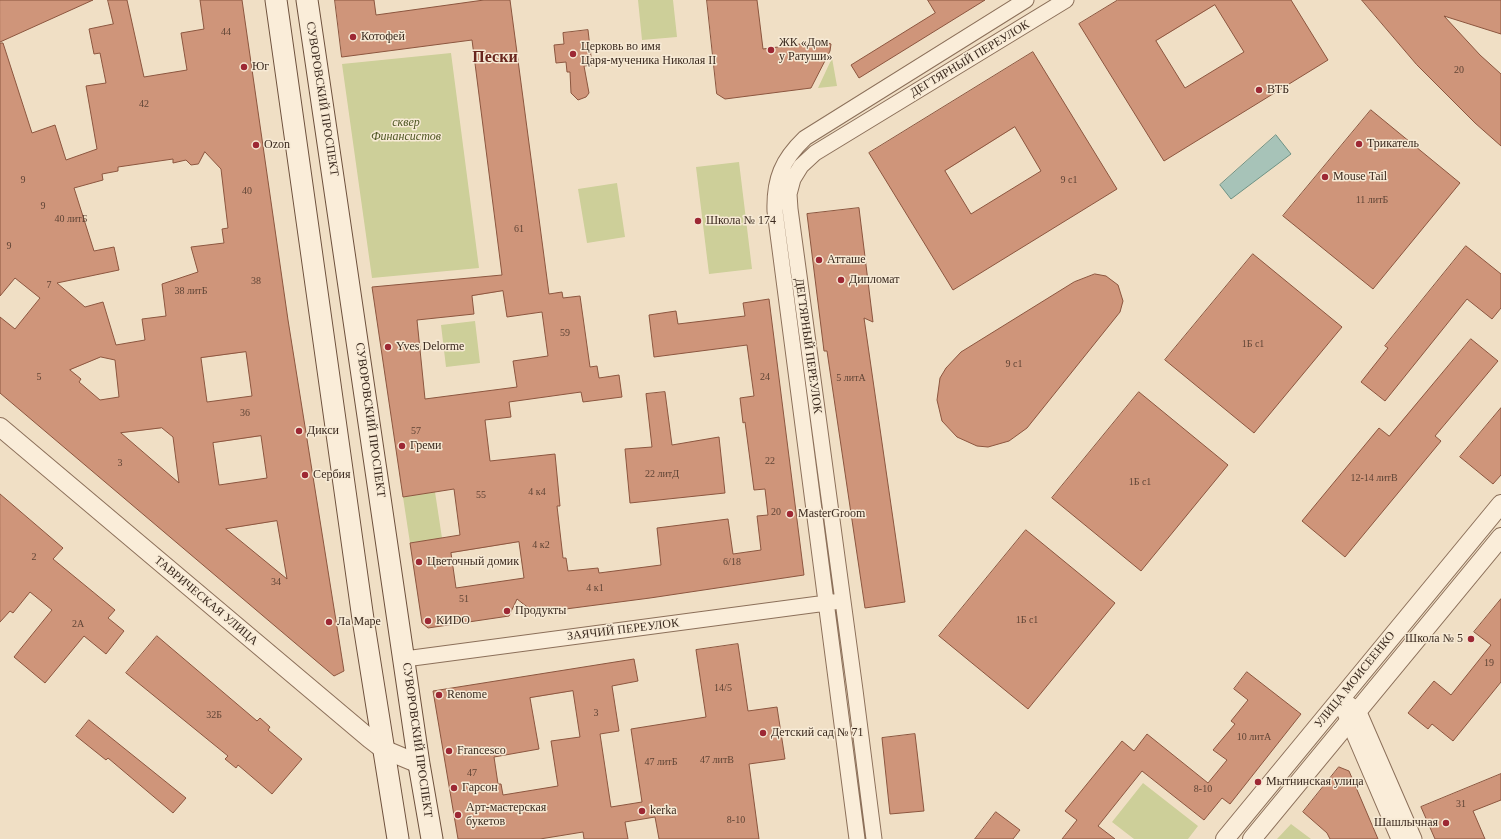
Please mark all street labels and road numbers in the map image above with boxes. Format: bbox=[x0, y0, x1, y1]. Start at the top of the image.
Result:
street label: ДЕГТЯРНЫЙ ПЕРЕУЛОК bbox=[908, 18, 1032, 100]
street label: СУВОРОВСКИЙ ПРОСПЕКТ bbox=[303, 21, 341, 177]
street label: ДЕГТЯРНЫЙ ПЕРЕУЛОК bbox=[791, 277, 825, 415]
street label: СУВОРОВСКИЙ ПРОСПЕКТ bbox=[352, 342, 388, 498]
street label: ТАВРИЧЕСКАЯ УЛИЦА bbox=[151, 553, 261, 649]
street label: ЗАЯЧИЙ ПЕРЕУЛОК bbox=[566, 616, 680, 644]
street label: УЛИЦА МОИСЕЕНКО bbox=[1312, 629, 1398, 731]
street label: СУВОРОВСКИЙ ПРОСПЕКТ bbox=[399, 662, 435, 818]

